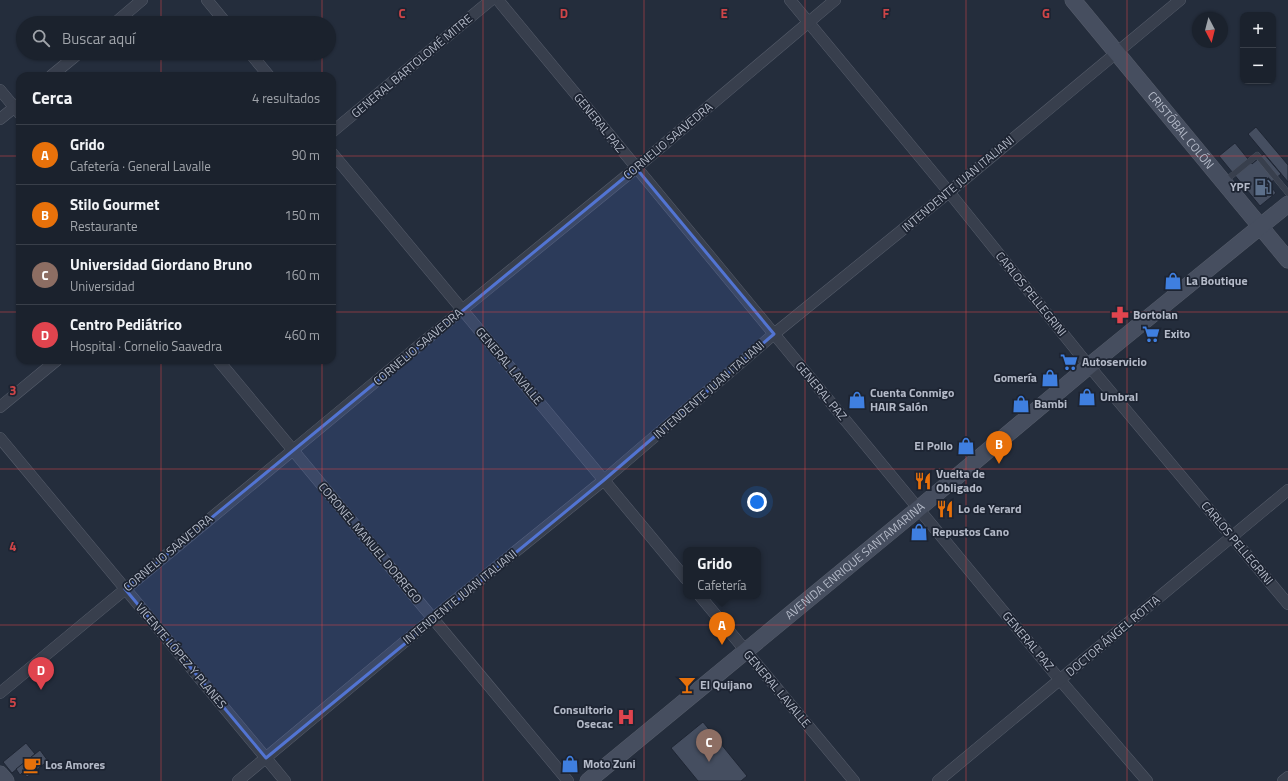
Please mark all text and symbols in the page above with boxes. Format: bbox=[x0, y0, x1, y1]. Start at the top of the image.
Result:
text: C bbox=[398, 3, 406, 23]
text: D bbox=[560, 3, 568, 23]
text: E bbox=[720, 3, 728, 23]
text: F bbox=[883, 3, 890, 23]
text: G bbox=[1042, 3, 1050, 23]
street label: GENERAL BARTOLOMÉ MITRE bbox=[347, 9, 477, 122]
north arrow bbox=[1192, 12, 1228, 48]
map controls bbox=[1240, 12, 1276, 84]
button: + bbox=[1240, 12, 1276, 48]
search box bbox=[16, 16, 336, 60]
icon: search bbox=[30, 27, 52, 49]
text: Buscar aquí bbox=[62, 27, 135, 50]
button: − bbox=[1240, 48, 1276, 84]
text: Cerca bbox=[32, 85, 72, 111]
street label: CRISTÓBAL COLÓN bbox=[1143, 87, 1219, 173]
text: 4 resultados bbox=[252, 88, 320, 108]
street label: GENERAL PAZ bbox=[569, 89, 629, 157]
street label: CORNELIO SAAVEDRA bbox=[619, 97, 717, 184]
street label: INTENDENTE JUAN ITALIANI bbox=[897, 131, 1018, 237]
text: Grido bbox=[70, 133, 105, 156]
text: A bbox=[41, 145, 49, 165]
text: 90 m bbox=[292, 145, 320, 165]
text: Cafetería · General Lavalle bbox=[70, 156, 211, 176]
place label: YPF bbox=[1230, 177, 1251, 196]
fuel station icon: YPF bbox=[1253, 177, 1273, 197]
text: Stilo Gourmet bbox=[70, 193, 159, 216]
text: B bbox=[41, 205, 49, 225]
text: 150 m bbox=[284, 205, 320, 225]
text: Restaurante bbox=[70, 216, 138, 236]
street label: CARLOS PELLEGRINI bbox=[991, 247, 1072, 340]
text: Universidad Giordano Bruno bbox=[70, 253, 252, 276]
text: C bbox=[41, 265, 49, 285]
text: 160 m bbox=[284, 265, 320, 285]
shop icon: La Boutique bbox=[1163, 271, 1183, 291]
place label: La Boutique bbox=[1186, 271, 1248, 290]
text: Universidad bbox=[70, 276, 135, 296]
street label: CORNELIO SAAVEDRA bbox=[369, 303, 467, 390]
pharmacy icon: Bortolan bbox=[1110, 305, 1130, 325]
place label: Bortolan bbox=[1133, 305, 1178, 324]
text: Centro Pediátrico bbox=[70, 313, 182, 336]
street label: GENERAL LAVALLE bbox=[471, 323, 548, 409]
supermarket icon: Exito bbox=[1141, 324, 1161, 344]
place label: Exito bbox=[1164, 324, 1190, 343]
text: D bbox=[41, 325, 49, 345]
text: 460 m bbox=[284, 325, 320, 345]
text: Hospital · Cornelio Saavedra bbox=[70, 336, 222, 356]
street label: INTENDENTE JUAN ITALIANI bbox=[649, 336, 768, 443]
supermarket icon: Autoservicio bbox=[1059, 352, 1079, 372]
place label: Autoservicio bbox=[1082, 352, 1147, 371]
street label: GENERAL PAZ bbox=[791, 357, 852, 424]
place label: Gomería bbox=[993, 368, 1037, 387]
shop icon: Gomería bbox=[1040, 368, 1060, 388]
text: 3 bbox=[9, 380, 17, 400]
place label: Cuenta Conmigo HAIR Salón bbox=[870, 383, 954, 416]
shop icon: Umbral bbox=[1077, 387, 1097, 407]
place label: Umbral bbox=[1100, 387, 1138, 406]
shop icon: Cuenta Conmigo HAIR Salón bbox=[847, 390, 867, 410]
shop icon: Bambi bbox=[1011, 394, 1031, 414]
place label: Bambi bbox=[1034, 394, 1067, 413]
pin: B bbox=[986, 431, 1012, 464]
place label: El Pollo bbox=[914, 436, 953, 455]
shop icon: El Pollo bbox=[956, 436, 976, 456]
place label: Vuelta de Obligado bbox=[936, 464, 985, 497]
restaurant icon: Vuelta de Obligado bbox=[913, 471, 933, 491]
street label: CORONEL MANUEL DORREGO bbox=[314, 478, 427, 608]
your location bbox=[747, 492, 767, 512]
street label: AVENIDA ENRIQUE SANTAMARINA bbox=[781, 497, 929, 624]
street label: CARLOS PELLEGRINI bbox=[1197, 497, 1278, 589]
restaurant icon: Lo de Yerard bbox=[935, 499, 955, 519]
place label: Lo de Yerard bbox=[958, 499, 1022, 518]
street label: CORNELIO SAAVEDRA bbox=[119, 509, 217, 596]
shop icon: Repustos Cano bbox=[909, 522, 929, 542]
place label: Repustos Cano bbox=[932, 522, 1009, 541]
text: 4 bbox=[9, 536, 17, 556]
street label: INTENDENTE JUAN ITALIANI bbox=[399, 545, 521, 649]
popup bbox=[683, 547, 761, 599]
text: Grido bbox=[697, 552, 732, 575]
text: Cafetería bbox=[697, 575, 747, 595]
street label: DOCTOR ÁNGEL ROTTA bbox=[1061, 590, 1164, 681]
street label: VICENTE LÓPEZ Y PLANES bbox=[131, 598, 232, 713]
street label: GENERAL PAZ bbox=[998, 607, 1059, 674]
pin: A bbox=[709, 612, 735, 645]
street label: GENERAL LAVALLE bbox=[739, 646, 816, 732]
pin: D bbox=[28, 657, 54, 690]
bar icon: El Quijano bbox=[677, 675, 697, 695]
place label: El Quijano bbox=[700, 675, 752, 694]
text: 5 bbox=[9, 692, 17, 712]
place label: Consultorio Osecac bbox=[553, 700, 613, 733]
hospital icon: Consultorio Osecac bbox=[616, 707, 636, 727]
pin: C bbox=[696, 729, 722, 762]
shop icon: Moto Zuni bbox=[560, 754, 580, 774]
place label: Moto Zuni bbox=[583, 754, 636, 773]
cafe icon: Los Amores bbox=[22, 755, 42, 775]
place label: Los Amores bbox=[45, 755, 106, 774]

